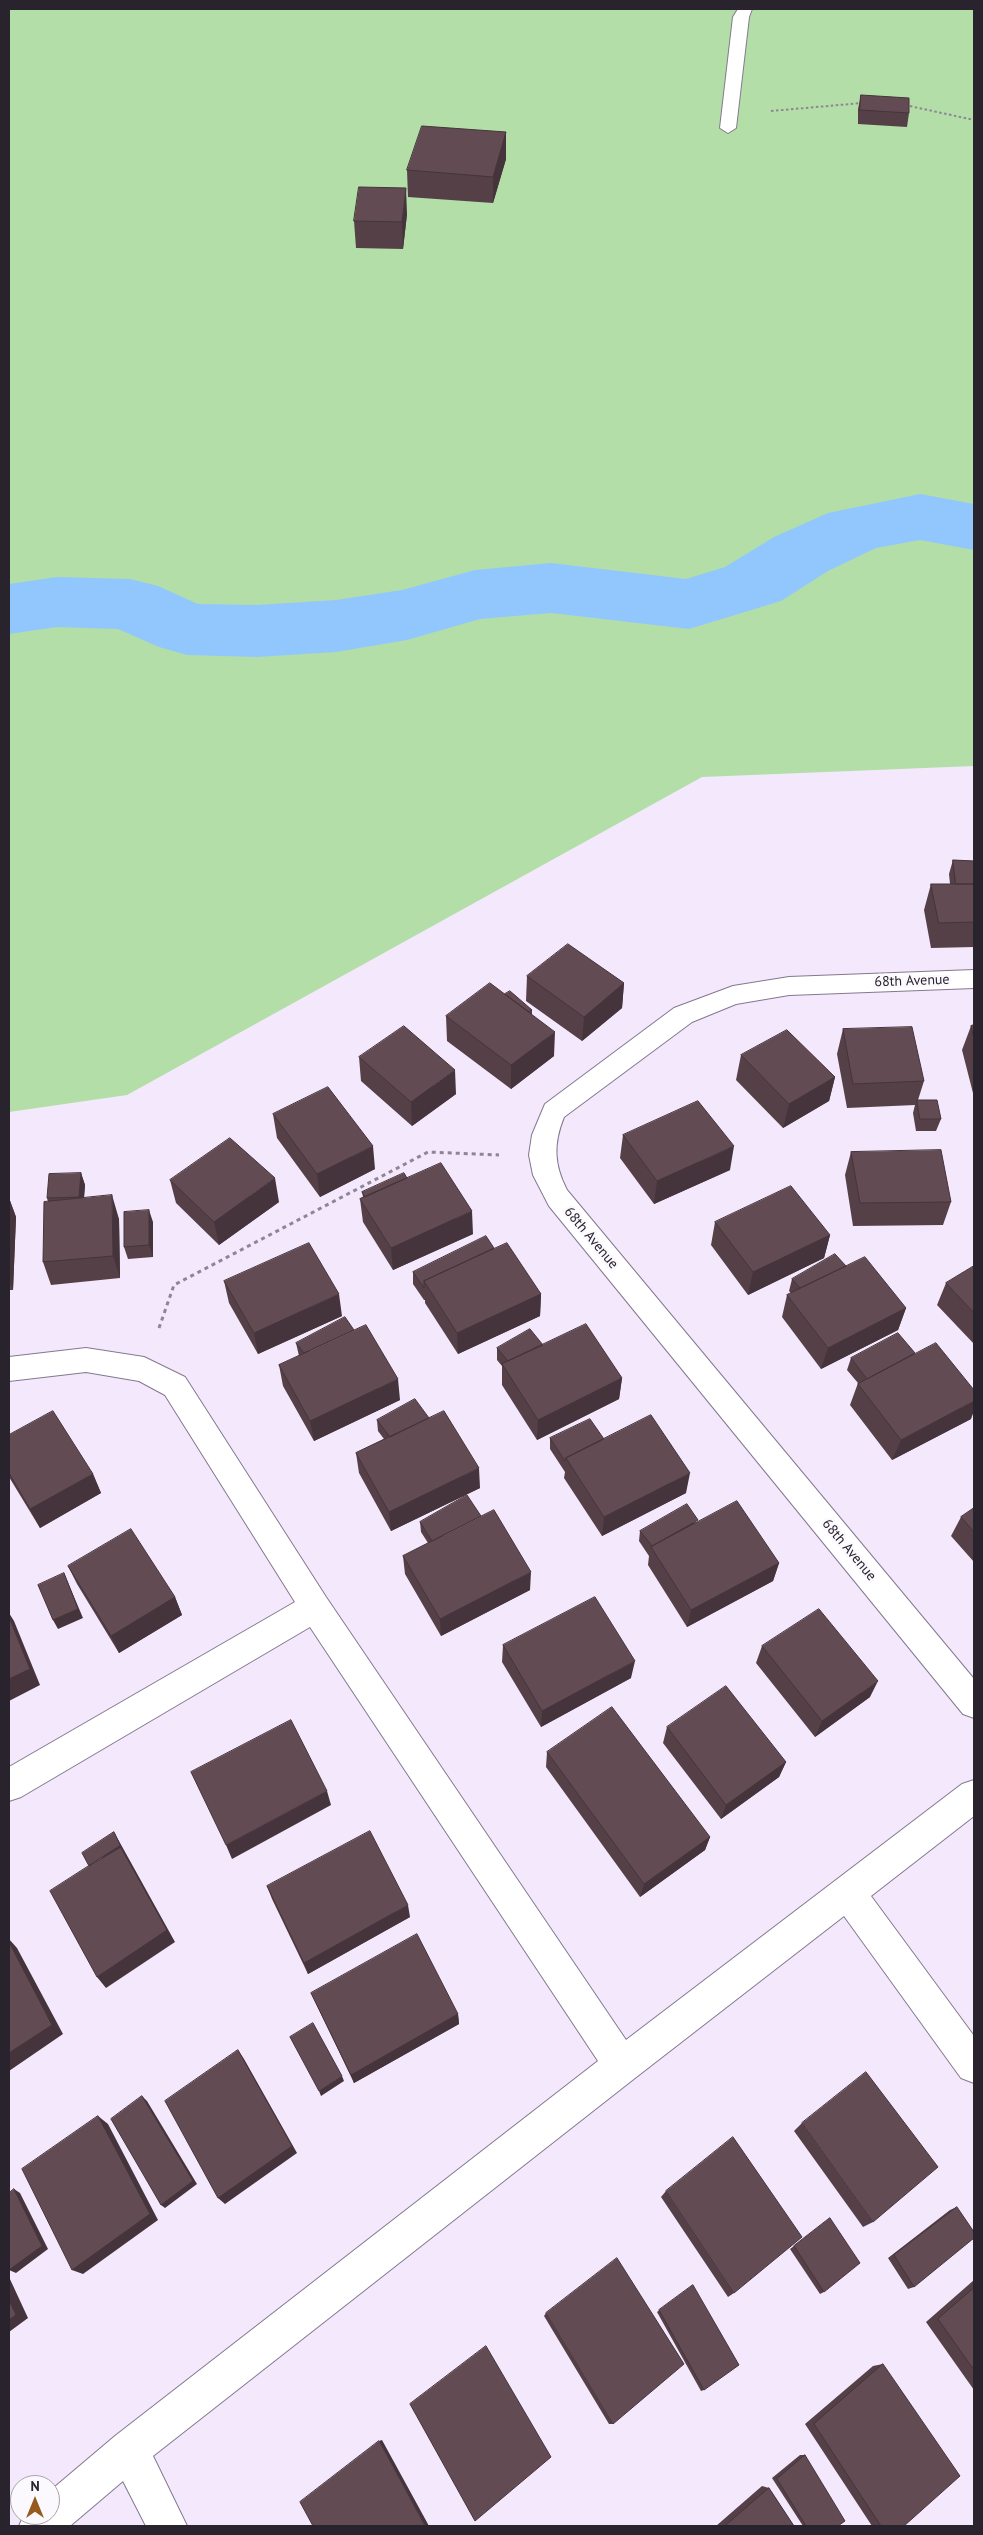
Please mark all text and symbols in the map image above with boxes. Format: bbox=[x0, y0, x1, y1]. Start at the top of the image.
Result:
street label: 68th Avenue bbox=[874, 971, 950, 991]
street label: 68th Avenue bbox=[560, 1204, 622, 1272]
street label: 68th Avenue bbox=[818, 1516, 880, 1584]
north arrow bbox=[10, 2475, 60, 2525]
text: N bbox=[30, 2477, 40, 2495]

